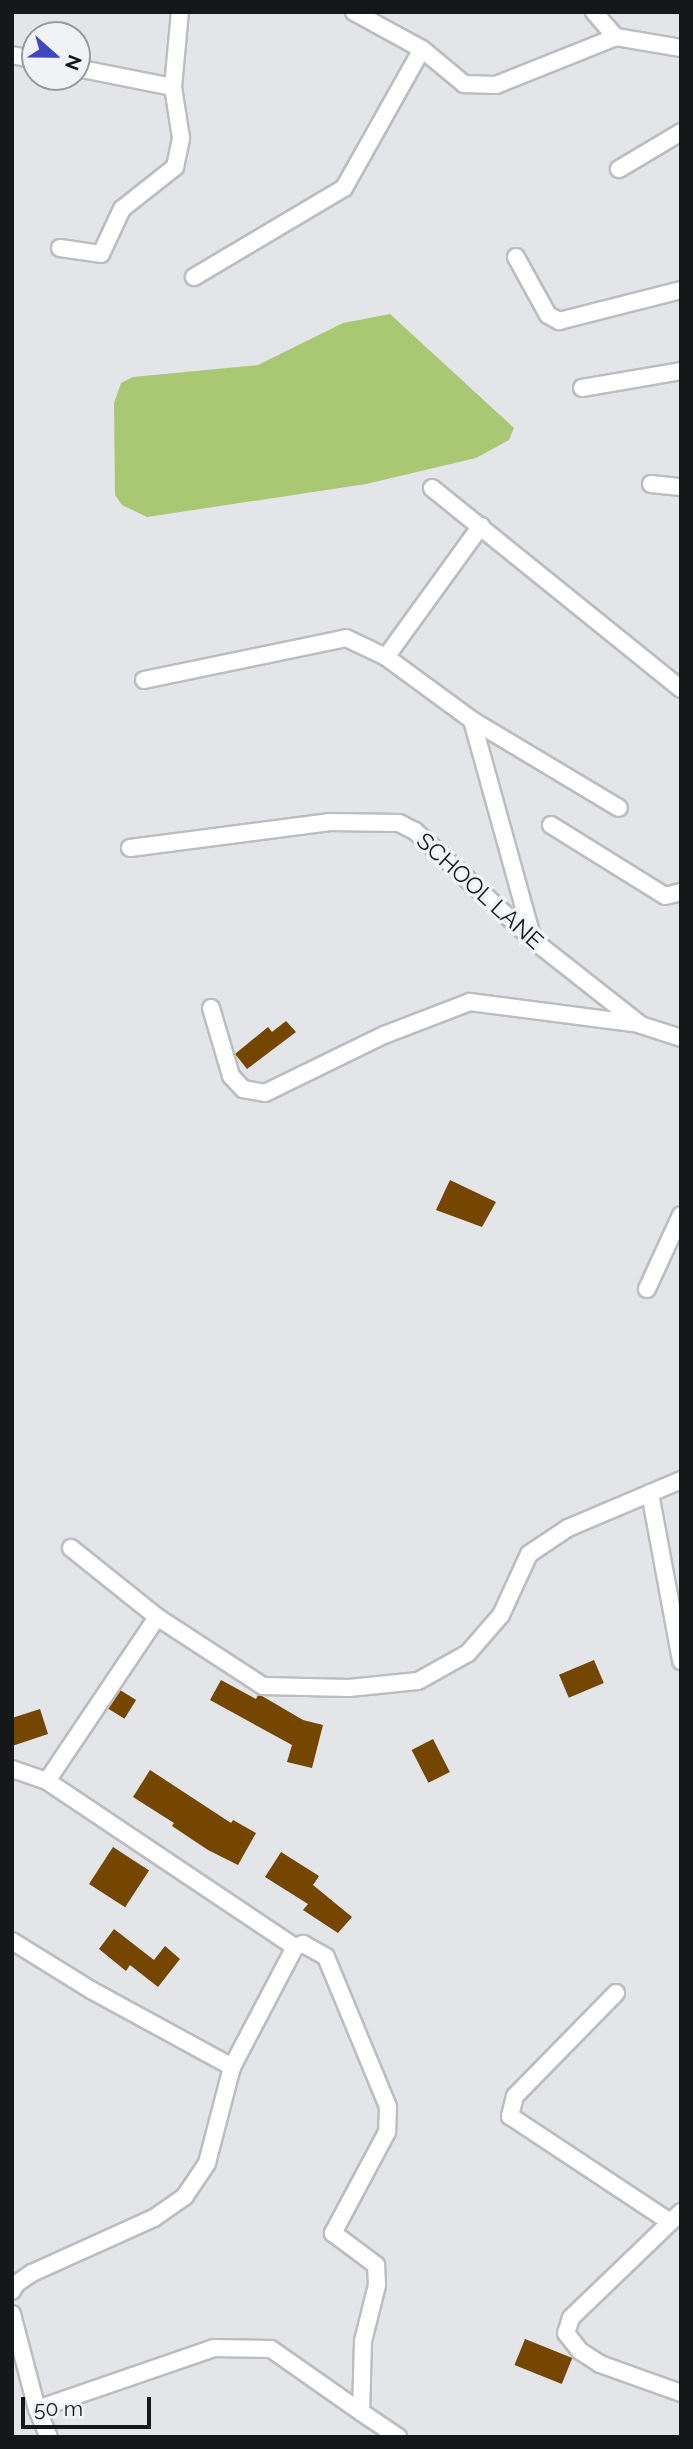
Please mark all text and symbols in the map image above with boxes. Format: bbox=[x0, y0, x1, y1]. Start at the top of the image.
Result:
north arrow bbox=[21, 21, 91, 91]
text: N bbox=[61, 52, 87, 74]
street label: SCHOOL LANE bbox=[411, 827, 549, 955]
scale bar bbox=[24, 2382, 154, 2426]
text: 50 m bbox=[34, 2396, 83, 2421]

